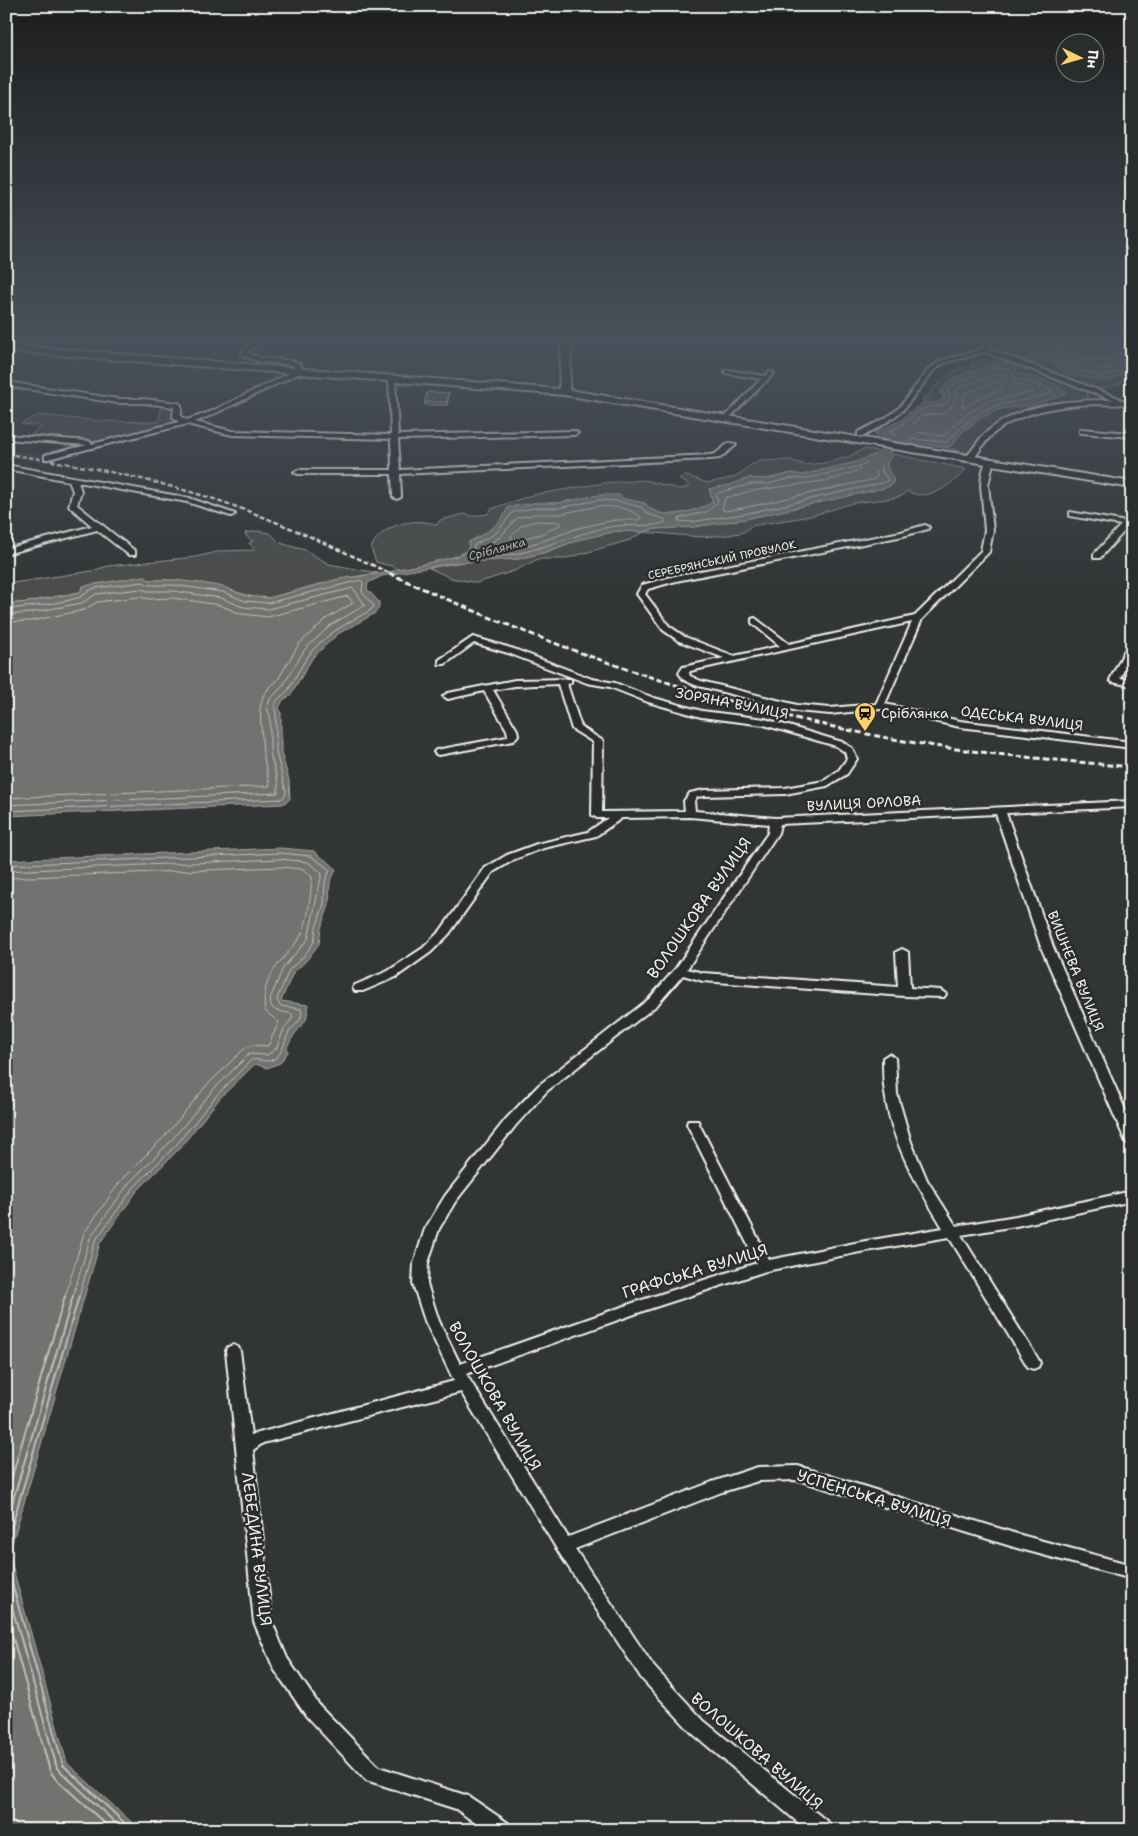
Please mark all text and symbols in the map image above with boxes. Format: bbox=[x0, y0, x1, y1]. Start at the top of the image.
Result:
north arrow bbox=[1056, 32, 1106, 82]
text: Пн bbox=[1083, 49, 1103, 69]
water label: Сріблянка bbox=[467, 534, 527, 564]
street label: СЕРЕБРЯНСЬКИЙ ПРОВУЛОК bbox=[646, 536, 798, 583]
street label: ЗОРЯНА ВУЛИЦЯ bbox=[674, 683, 790, 723]
station icon: Сріблянка bbox=[853, 701, 877, 732]
street label: ОДЕСЬКА ВУЛИЦЯ bbox=[960, 702, 1084, 734]
place label: Сріблянка bbox=[881, 704, 949, 722]
street label: ВУЛИЦЯ ОРЛОВА bbox=[806, 791, 922, 815]
street label: ВОЛОШКОВА ВУЛИЦЯ bbox=[642, 833, 756, 983]
street label: ВИШНЕВА ВУЛИЦЯ bbox=[1044, 908, 1108, 1034]
street label: ГРАФСЬКА ВУЛИЦЯ bbox=[620, 1239, 770, 1303]
street label: ВОЛОШКОВА ВУЛИЦЯ bbox=[444, 1318, 546, 1474]
street label: УСПЕНСЬКА ВУЛИЦЯ bbox=[794, 1465, 954, 1531]
street label: ЛЕБЕДИНА ВУЛИЦЯ bbox=[237, 1471, 277, 1627]
street label: ВОЛОШКОВА ВУЛИЦЯ bbox=[687, 1688, 827, 1814]

